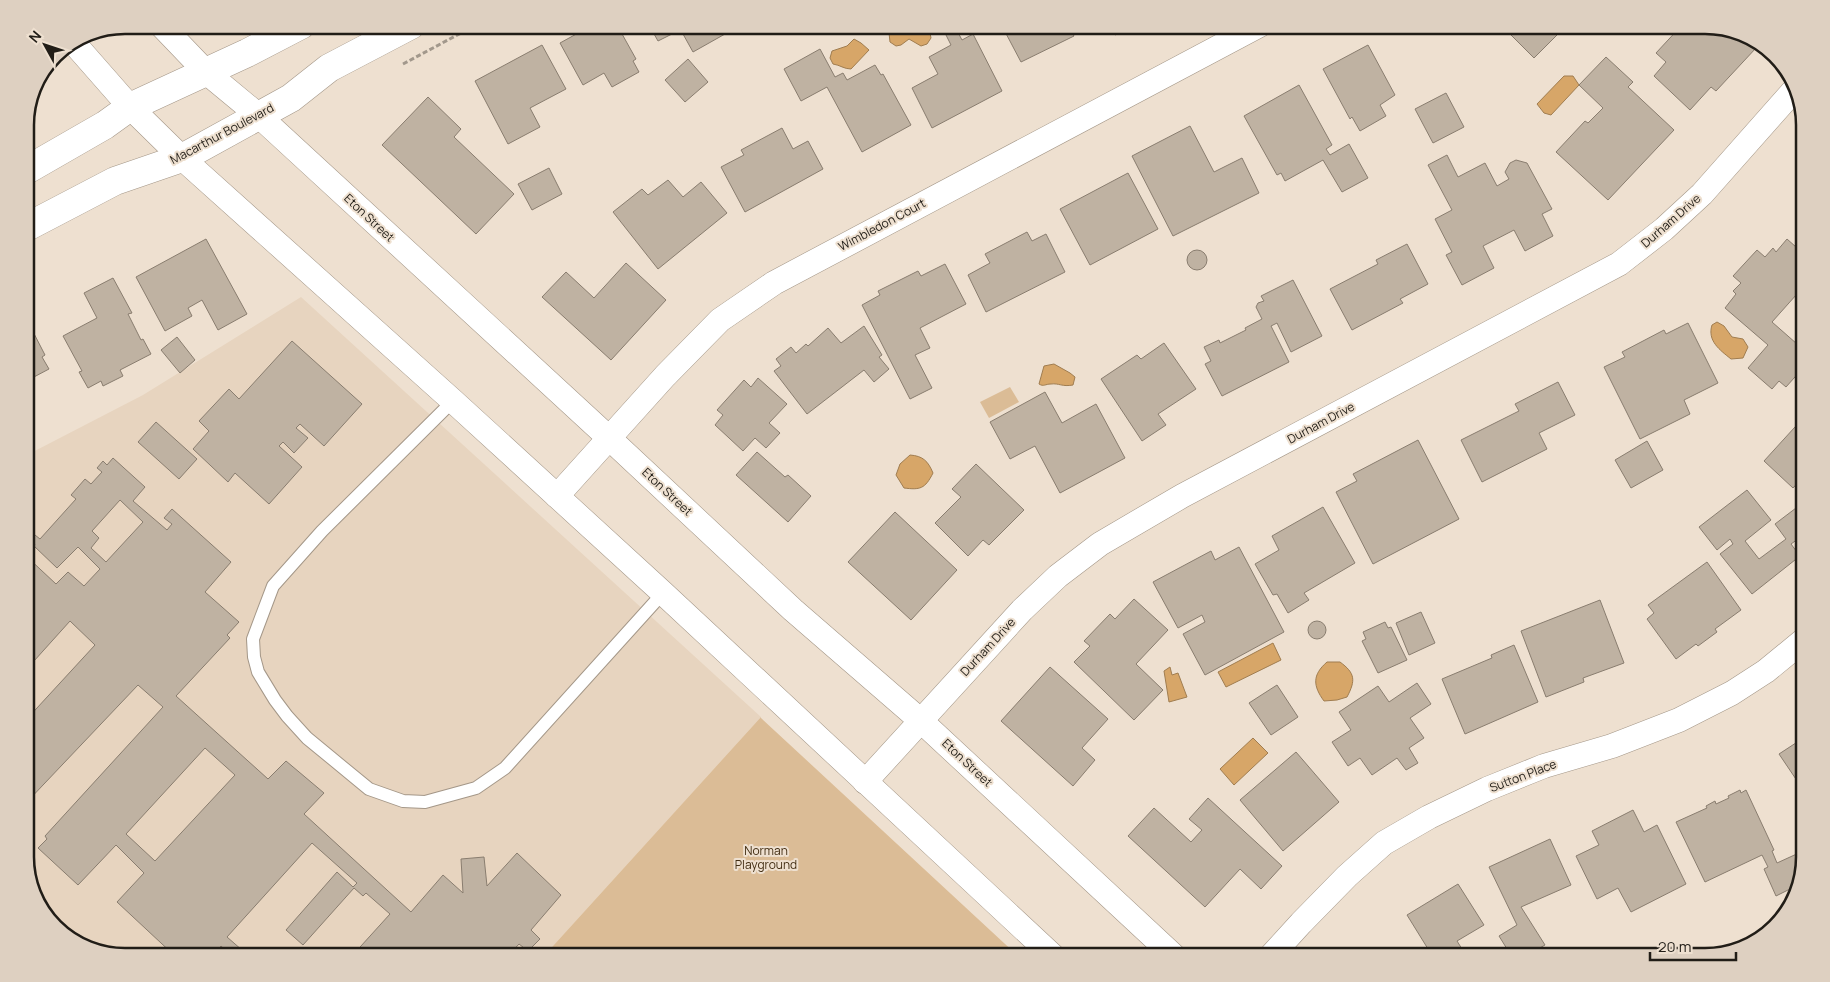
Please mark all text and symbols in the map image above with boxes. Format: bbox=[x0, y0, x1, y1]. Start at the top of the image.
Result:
north arrow bbox=[20, 20, 70, 70]
text: N bbox=[24, 26, 45, 46]
street label: Macarthur Boulevard bbox=[167, 99, 277, 168]
street label: Eton Street bbox=[340, 190, 398, 246]
street label: Durham Drive bbox=[1637, 190, 1704, 251]
street label: Wimbledon Court bbox=[835, 194, 929, 255]
street label: Durham Drive bbox=[1284, 398, 1357, 447]
street label: Eton Street bbox=[638, 464, 696, 520]
street label: Durham Drive bbox=[956, 614, 1019, 679]
street label: Eton Street bbox=[938, 735, 996, 791]
street label: Sutton Place bbox=[1487, 755, 1559, 796]
park label: Norman Playground bbox=[735, 842, 797, 873]
scale bar bbox=[1650, 930, 1736, 962]
text: 20 m bbox=[1658, 936, 1691, 957]

